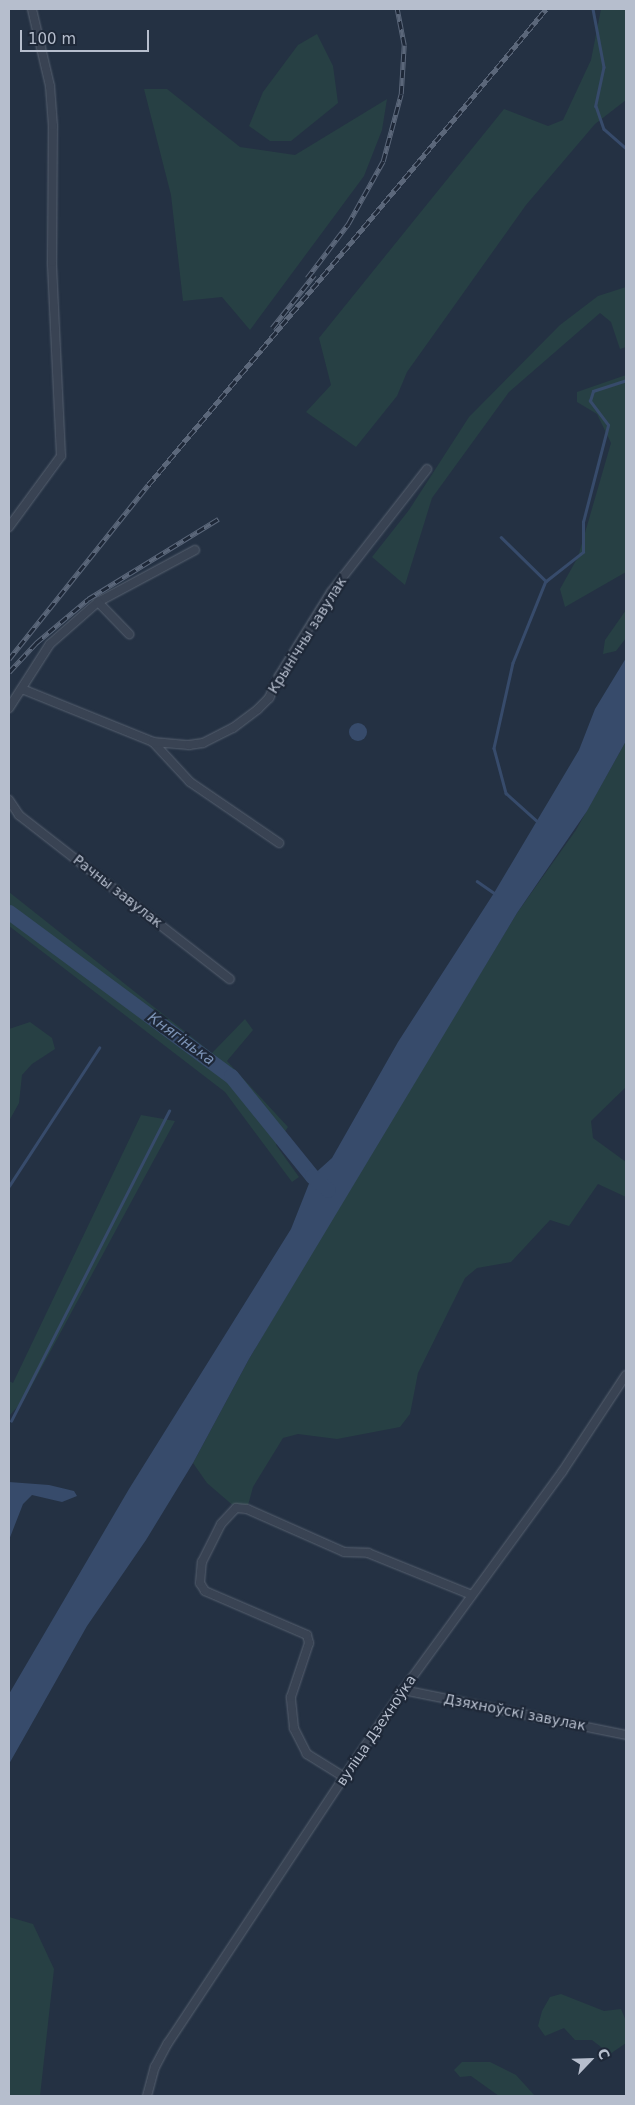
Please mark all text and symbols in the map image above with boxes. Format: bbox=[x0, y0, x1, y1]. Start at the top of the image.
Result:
scale bar bbox=[22, 20, 151, 52]
text: 100 m bbox=[28, 30, 76, 48]
street label: Крынічны завулак bbox=[264, 574, 350, 696]
street label: Рачны завулак bbox=[70, 851, 166, 931]
water label: Княгінька bbox=[144, 1009, 218, 1069]
street label: вуліца Дзехноўка bbox=[333, 1671, 419, 1789]
street label: Дзяхноўскі завулак bbox=[443, 1690, 587, 1734]
north arrow bbox=[565, 2035, 615, 2085]
text: С bbox=[594, 2046, 613, 2062]

